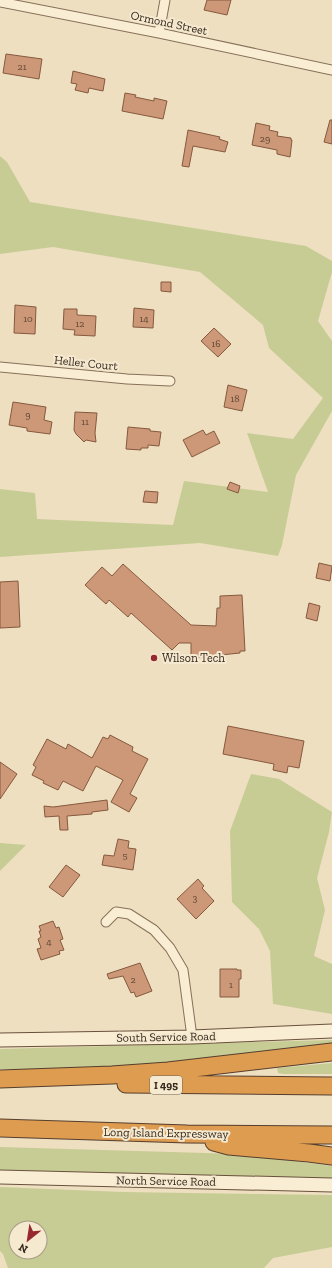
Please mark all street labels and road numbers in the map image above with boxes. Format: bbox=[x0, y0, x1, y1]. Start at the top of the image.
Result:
street label: Ormond Street bbox=[129, 8, 209, 38]
street label: Heller Court bbox=[53, 353, 119, 373]
street label: South Service Road bbox=[116, 1029, 216, 1045]
road number: I 495 bbox=[150, 1076, 182, 1094]
street label: Long Island Expressway bbox=[103, 1125, 229, 1141]
street label: North Service Road bbox=[116, 1173, 216, 1189]

